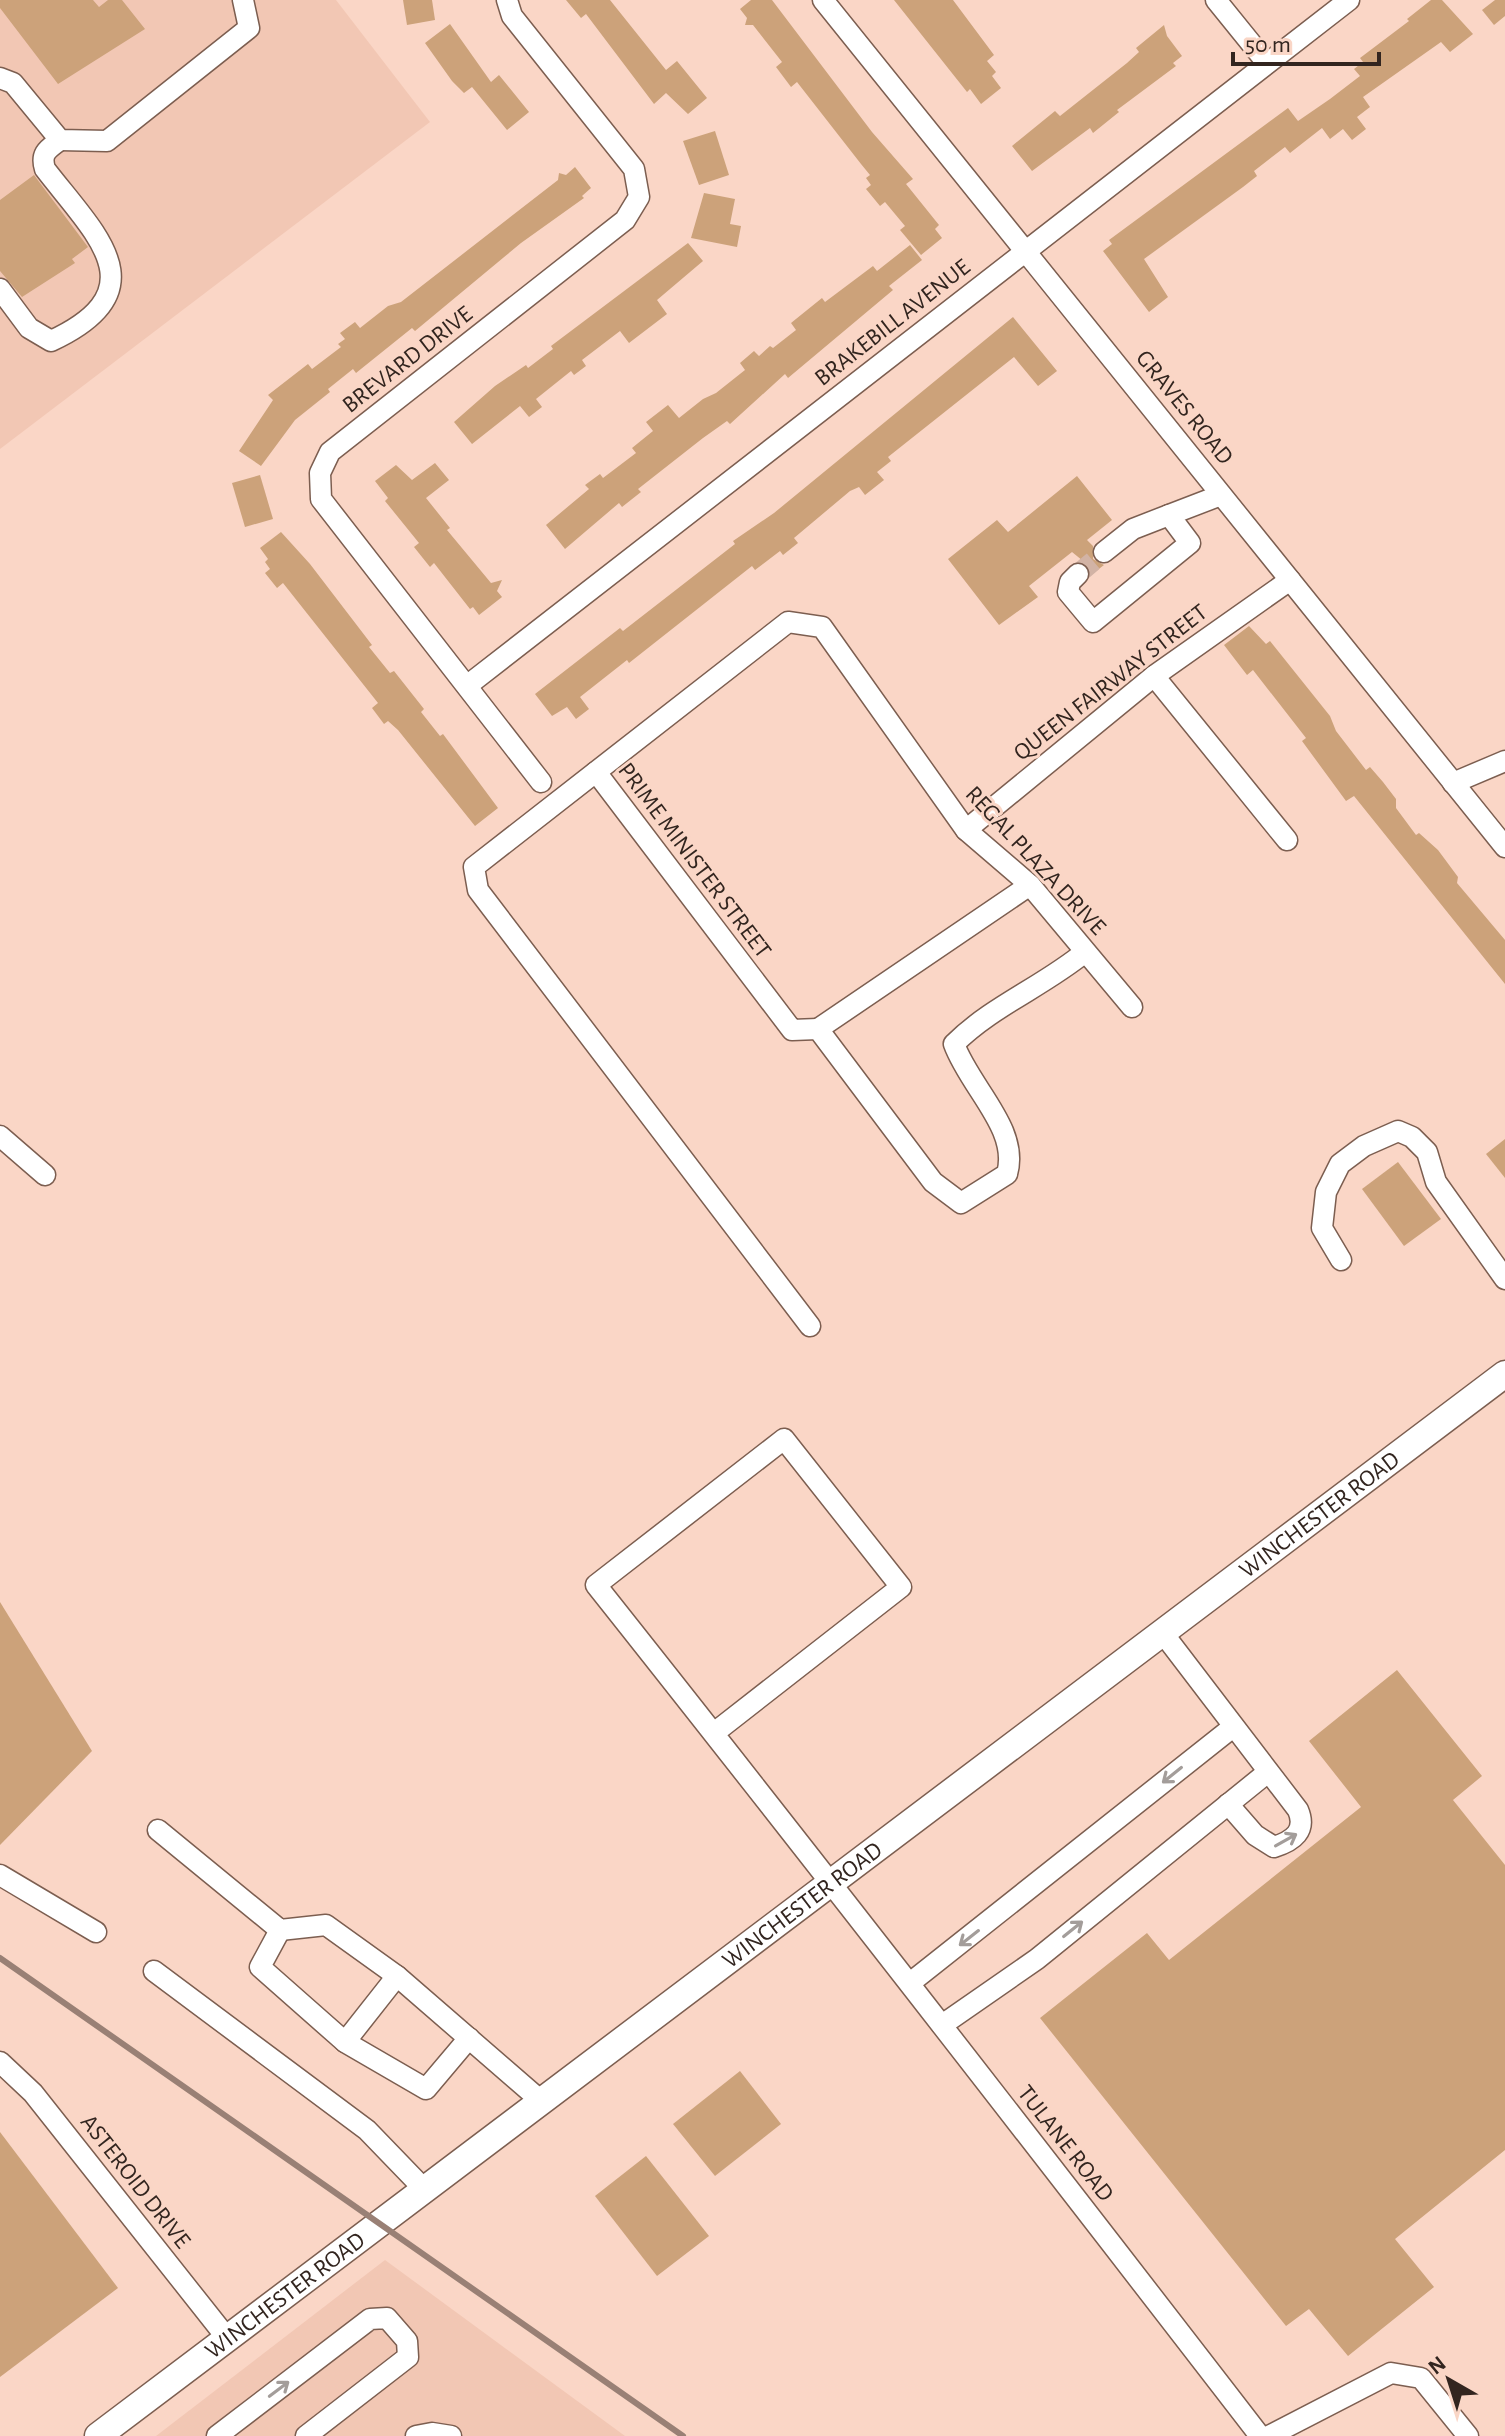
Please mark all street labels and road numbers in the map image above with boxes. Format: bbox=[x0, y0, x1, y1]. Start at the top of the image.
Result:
street label: BRAKEBILL AVENUE bbox=[811, 255, 975, 391]
street label: BREVARD DRIVE bbox=[338, 302, 477, 418]
street label: GRAVES ROAD bbox=[1131, 346, 1237, 469]
street label: QUEEN FAIRWAY STREET bbox=[1009, 600, 1212, 765]
street label: PRIME MINISTER STREET bbox=[613, 759, 775, 963]
street label: REGAL PLAZA DRIVE bbox=[960, 782, 1110, 940]
street label: WINCHESTER ROAD bbox=[1235, 1447, 1404, 1583]
street label: WINCHESTER ROAD bbox=[718, 1838, 887, 1973]
street label: TULANE ROAD bbox=[1013, 2081, 1118, 2206]
street label: ASTEROID DRIVE bbox=[76, 2110, 195, 2253]
street label: WINCHESTER ROAD bbox=[201, 2228, 370, 2364]

